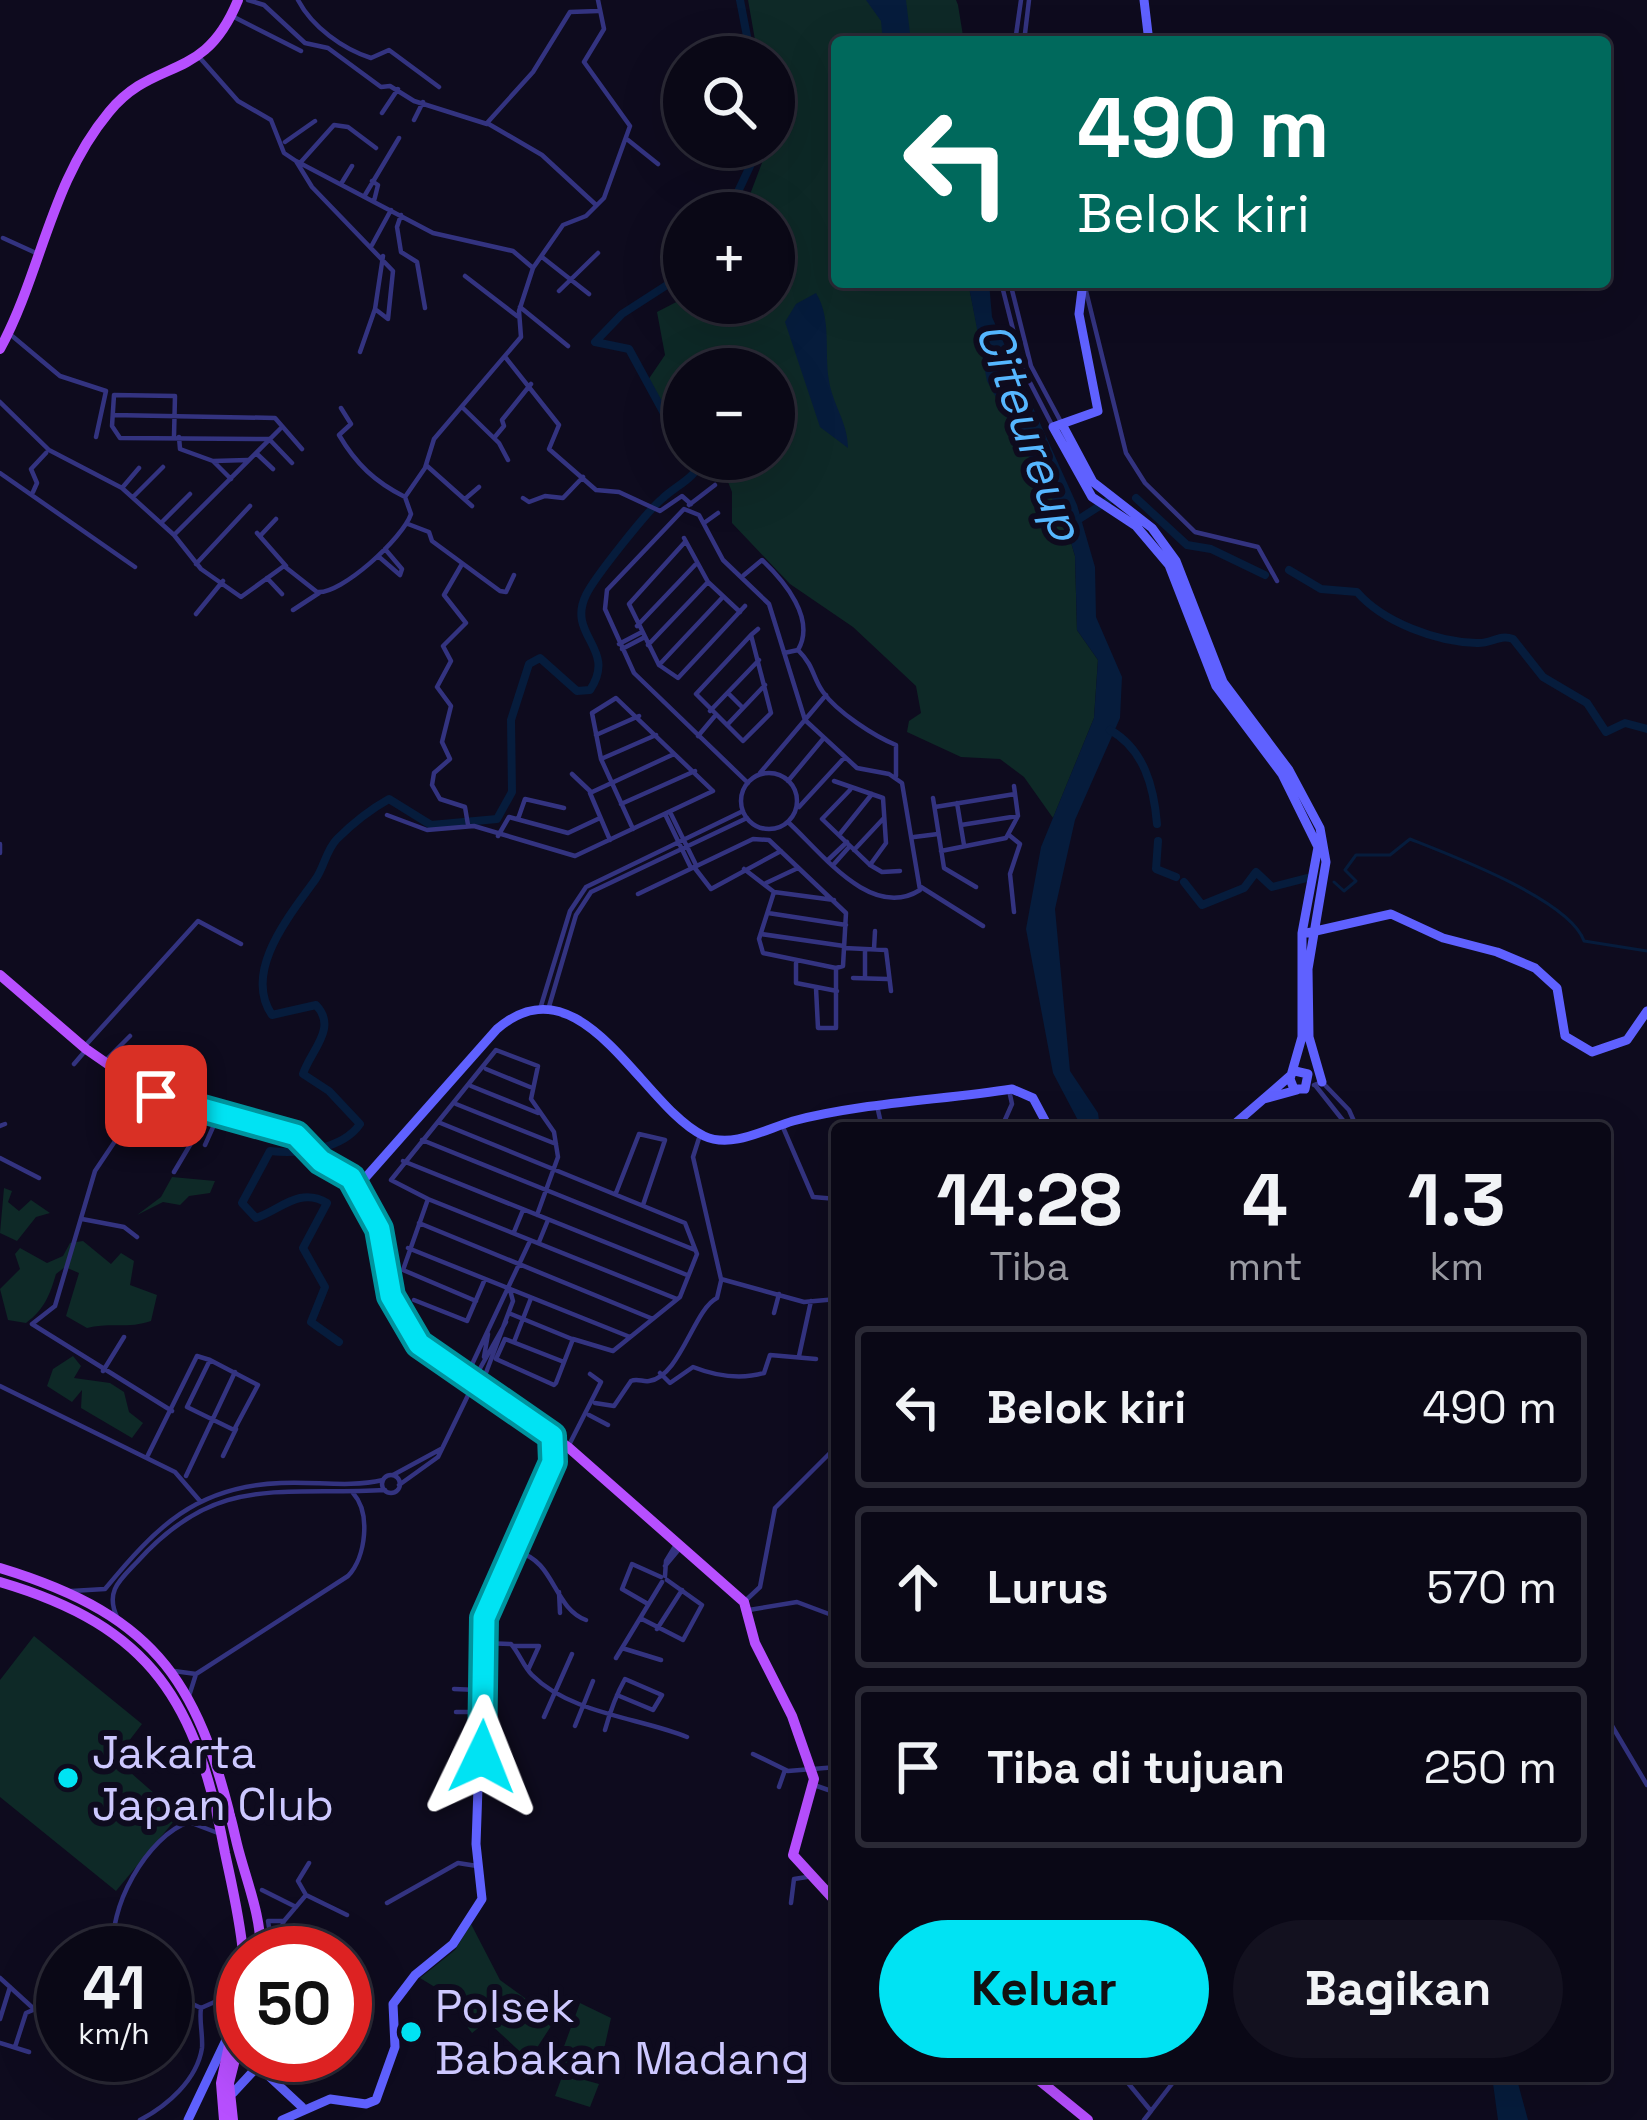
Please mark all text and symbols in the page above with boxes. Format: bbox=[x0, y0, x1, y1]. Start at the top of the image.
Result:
map controls bbox=[663, 36, 795, 480]
button: search bbox=[663, 36, 795, 168]
text: 490 m bbox=[1077, 74, 1330, 182]
icon: left bbox=[879, 84, 1035, 240]
text: Belok kiri bbox=[1077, 179, 1310, 248]
button: + bbox=[663, 192, 795, 324]
water label: Citeureup bbox=[962, 314, 1098, 550]
button: − bbox=[663, 348, 795, 480]
pin bbox=[105, 1045, 207, 1147]
icon: arrive bbox=[123, 1063, 189, 1129]
text: 14:28 bbox=[936, 1154, 1122, 1246]
text: 4 bbox=[1242, 1154, 1288, 1246]
text: 1.3 bbox=[1408, 1154, 1506, 1246]
text: Tiba bbox=[989, 1242, 1069, 1291]
text: mnt bbox=[1228, 1242, 1302, 1291]
text: km bbox=[1429, 1242, 1484, 1291]
icon: left bbox=[885, 1374, 951, 1440]
text: Belok kiri bbox=[987, 1379, 1186, 1436]
text: 490 m bbox=[1422, 1379, 1557, 1436]
icon: ahead bbox=[885, 1554, 951, 1620]
text: Lurus bbox=[987, 1559, 1108, 1616]
text: 570 m bbox=[1426, 1559, 1557, 1616]
position arrow bbox=[419, 1694, 545, 1820]
place label: Jakarta Japan Club bbox=[92, 1724, 334, 1833]
icon: arrive bbox=[885, 1734, 951, 1800]
text: Tiba di tujuan bbox=[987, 1739, 1285, 1796]
text: 250 m bbox=[1424, 1739, 1557, 1796]
marker: Jakarta Japan Club bbox=[55, 1765, 81, 1791]
button: Keluar bbox=[879, 1920, 1209, 2058]
button: Bagikan bbox=[1233, 1920, 1563, 2058]
speed limit sign: 50 bbox=[216, 1926, 372, 2082]
text: 41 bbox=[83, 1950, 146, 2027]
place label: Polsek Babakan Madang bbox=[435, 1978, 810, 2087]
text: km/h bbox=[78, 2014, 150, 2053]
marker: Polsek Babakan Madang bbox=[398, 2019, 424, 2045]

